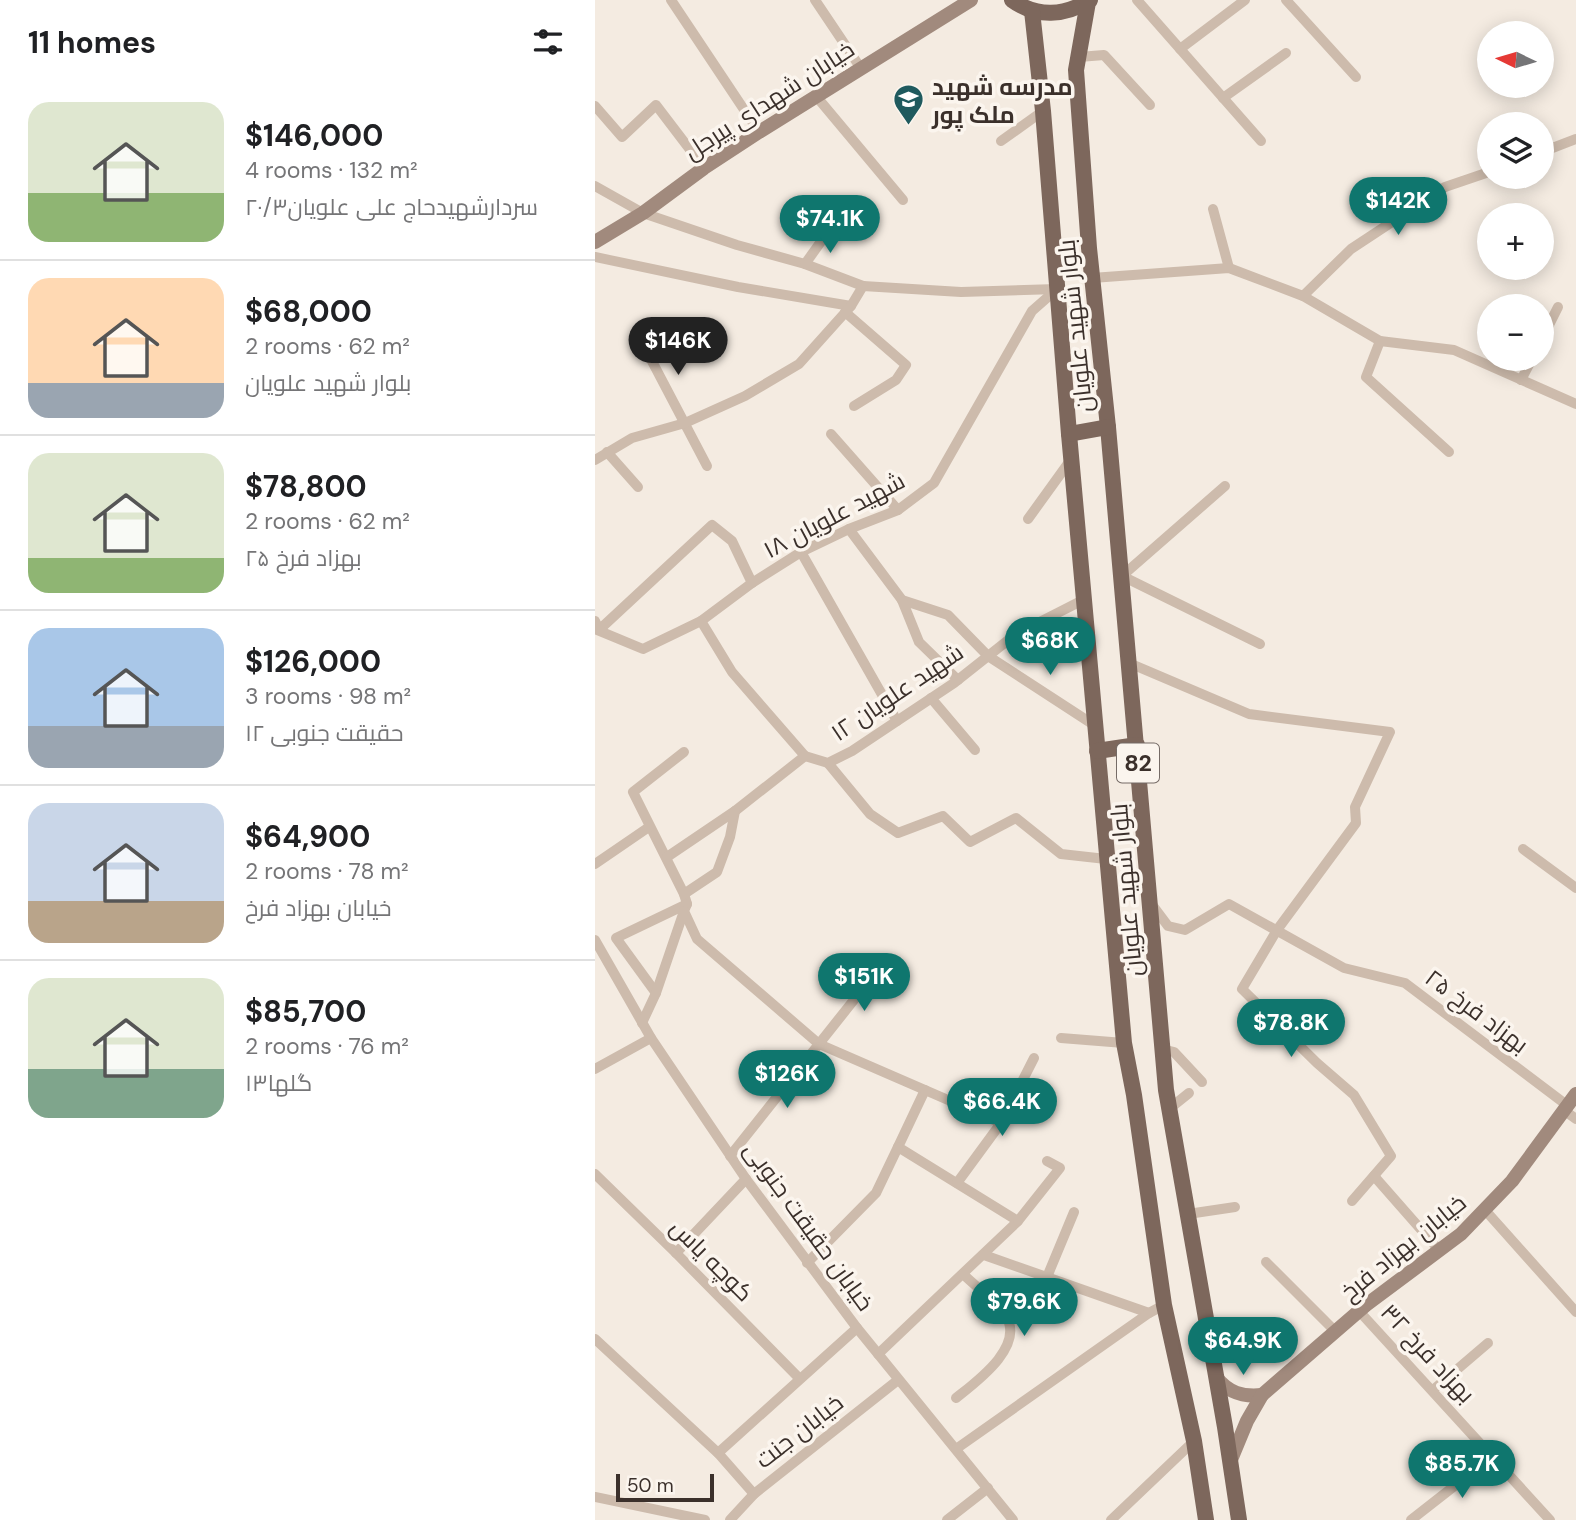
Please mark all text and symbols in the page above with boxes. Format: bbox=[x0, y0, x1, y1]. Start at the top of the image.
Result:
north arrow bbox=[1477, 21, 1554, 98]
map controls bbox=[1477, 21, 1554, 371]
text: 11 homes bbox=[28, 23, 156, 62]
icon: filters bbox=[529, 23, 567, 61]
street label: خیابان شهدای پیرجل bbox=[678, 33, 861, 167]
place label: مدرسه شهید ملک پور bbox=[931, 71, 1073, 132]
school or university icon: مدرسه شهید ملک پور bbox=[892, 83, 926, 127]
button: layers bbox=[1477, 112, 1554, 189]
text: $146,000 bbox=[245, 116, 383, 155]
icon: home bbox=[84, 130, 168, 214]
text: 4 rooms · 132 m² bbox=[245, 155, 417, 185]
pin: $142K bbox=[1349, 177, 1447, 237]
text: $142K bbox=[1365, 185, 1431, 215]
text: سردارشهیدحاج علی علویان۲۰/۳ bbox=[245, 192, 538, 222]
pin: $74.1K bbox=[773, 196, 887, 255]
text: $74.1K bbox=[796, 203, 864, 233]
button: + bbox=[1477, 203, 1554, 280]
street label: بلوار شهید علویان bbox=[1051, 238, 1099, 414]
text: $68,000 bbox=[245, 292, 372, 331]
button: − bbox=[1477, 294, 1554, 371]
icon: home bbox=[84, 306, 168, 390]
pin: $146K bbox=[629, 318, 727, 377]
text: $146K bbox=[645, 325, 711, 355]
text: 2 rooms · 62 m² bbox=[245, 331, 410, 361]
text: بلوار شهید علویان bbox=[245, 368, 411, 398]
street label: شهید علویان ۱۸ bbox=[758, 465, 910, 565]
text: $78,800 bbox=[245, 467, 367, 506]
icon: home bbox=[84, 481, 168, 565]
text: 2 rooms · 62 m² bbox=[245, 506, 410, 536]
text: بهزاد فرخ ۲۵ bbox=[245, 543, 362, 573]
pin: $68K bbox=[1009, 618, 1091, 677]
text: $68K bbox=[1021, 625, 1079, 655]
street label: شهید علویان ۱۲ bbox=[825, 636, 969, 748]
text: $126,000 bbox=[245, 642, 381, 681]
icon: home bbox=[84, 656, 168, 740]
text: 3 rooms · 98 m² bbox=[245, 681, 411, 711]
text: حقیقت جنوبی ۱۲ bbox=[245, 718, 403, 748]
road number: 82 bbox=[1117, 744, 1159, 782]
street label: بلوار شهید علویان bbox=[1103, 802, 1149, 978]
text: $64,900 bbox=[245, 817, 370, 856]
icon: home bbox=[84, 831, 168, 915]
text: 2 rooms · 78 m² bbox=[245, 856, 409, 886]
text: خیابان بهزاد فرخ bbox=[245, 893, 392, 923]
pin: $151K bbox=[815, 954, 913, 1013]
text: $151K bbox=[834, 961, 894, 991]
street label: بهزاد فرخ ۲۵ bbox=[1418, 962, 1535, 1061]
text: $85,700 bbox=[245, 992, 366, 1031]
pin: $78.8K bbox=[1234, 1000, 1348, 1059]
icon: home bbox=[84, 1006, 168, 1090]
text: $78.8K bbox=[1253, 1007, 1329, 1037]
text: 2 rooms · 76 m² bbox=[245, 1031, 409, 1061]
pin: $126K bbox=[738, 1050, 836, 1110]
text: $126K bbox=[754, 1058, 820, 1088]
text: گلها۱۳ bbox=[245, 1068, 312, 1098]
pin: $66.4K bbox=[945, 1078, 1059, 1138]
text: $66.4K bbox=[963, 1086, 1041, 1116]
street label: خیابان حقیقت جنوبی bbox=[737, 1135, 881, 1317]
street label: خیابان بهزاد فرخ bbox=[1334, 1187, 1473, 1308]
street label: کوچه یاس bbox=[663, 1212, 760, 1309]
pin: $79.6K bbox=[967, 1278, 1081, 1338]
text: $79.6K bbox=[987, 1286, 1061, 1316]
street label: بهزاد فرخ ۳۲ bbox=[1373, 1297, 1482, 1410]
pin: $64.9K bbox=[1186, 1318, 1300, 1377]
text: $64.9K bbox=[1204, 1325, 1282, 1355]
street label: خیابان جنت bbox=[749, 1387, 849, 1475]
pin: $85.7K bbox=[1405, 1440, 1519, 1500]
text: $85.7K bbox=[1424, 1448, 1500, 1478]
scale bar bbox=[616, 1471, 714, 1503]
text: 50 m bbox=[627, 1473, 674, 1498]

